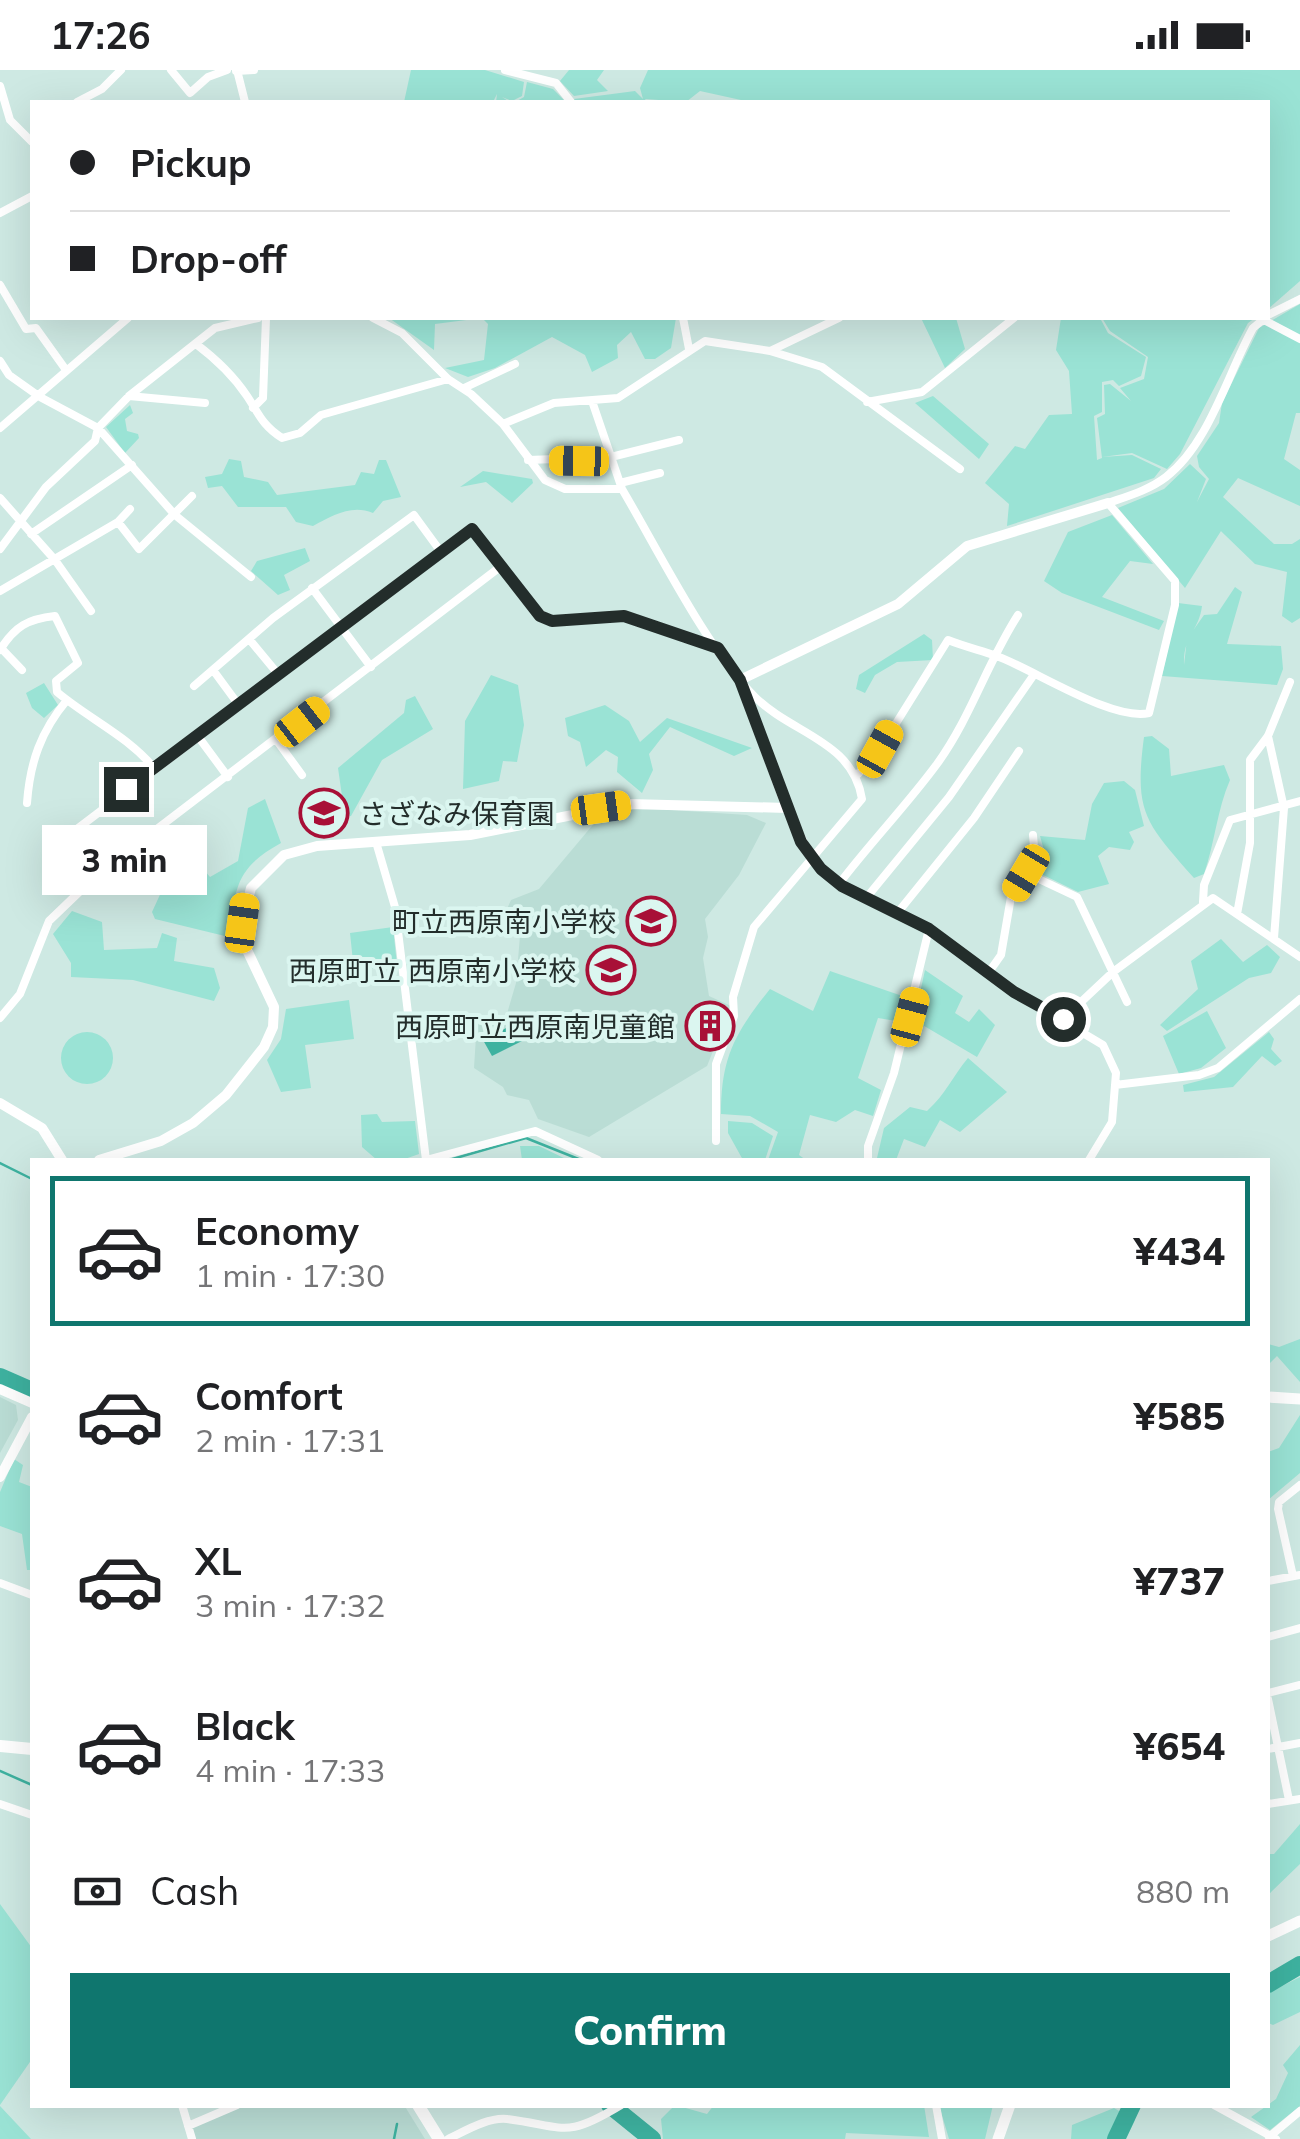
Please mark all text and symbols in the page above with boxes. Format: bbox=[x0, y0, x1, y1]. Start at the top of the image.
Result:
text: 17:26 bbox=[50, 11, 151, 59]
text: Pickup bbox=[130, 139, 252, 187]
text: Drop-off bbox=[130, 235, 287, 283]
car bbox=[549, 445, 609, 477]
car bbox=[269, 692, 335, 752]
car bbox=[852, 715, 908, 783]
route end bbox=[104, 767, 149, 812]
school or university icon: さざなみ保育園 bbox=[298, 787, 350, 839]
car bbox=[569, 789, 633, 827]
place label: さざなみ保育園 bbox=[359, 796, 555, 831]
callout: 3 min bbox=[44, 824, 208, 894]
text: 3 min bbox=[82, 840, 167, 880]
car bbox=[998, 840, 1054, 906]
car bbox=[223, 891, 261, 955]
school or university icon: 町立西原南小学校 bbox=[625, 895, 677, 947]
place label: 町立西原南小学校 bbox=[392, 904, 616, 939]
school or university icon: 西原町立 西原南小学校 bbox=[585, 944, 637, 996]
place label: 西原町立 西原南小学校 bbox=[289, 953, 576, 988]
car bbox=[888, 984, 932, 1050]
route start bbox=[1041, 997, 1086, 1042]
building icon: 西原町立西原南児童館 bbox=[684, 1000, 736, 1052]
place label: 西原町立西原南児童館 bbox=[395, 1009, 675, 1044]
icon: car bbox=[75, 1206, 165, 1296]
text: Economy bbox=[195, 1207, 359, 1255]
text: ¥434 bbox=[1134, 1227, 1225, 1275]
text: 1 min · 17:30 bbox=[195, 1255, 385, 1295]
icon: car bbox=[75, 1371, 165, 1461]
text: Comfort bbox=[195, 1372, 343, 1420]
text: ¥585 bbox=[1134, 1392, 1225, 1440]
text: 2 min · 17:31 bbox=[195, 1420, 385, 1460]
icon: car bbox=[75, 1536, 165, 1626]
text: XL bbox=[195, 1537, 242, 1585]
text: ¥737 bbox=[1134, 1557, 1225, 1605]
text: 3 min · 17:32 bbox=[195, 1585, 385, 1625]
icon: car bbox=[75, 1701, 165, 1791]
text: Black bbox=[195, 1702, 295, 1750]
text: ¥654 bbox=[1134, 1722, 1225, 1770]
text: 4 min · 17:33 bbox=[195, 1750, 385, 1790]
icon: cash bbox=[70, 1864, 125, 1919]
text: Cash bbox=[150, 1867, 239, 1915]
text: 880 m bbox=[1136, 1871, 1230, 1911]
button: Confirm bbox=[70, 1973, 1230, 2088]

